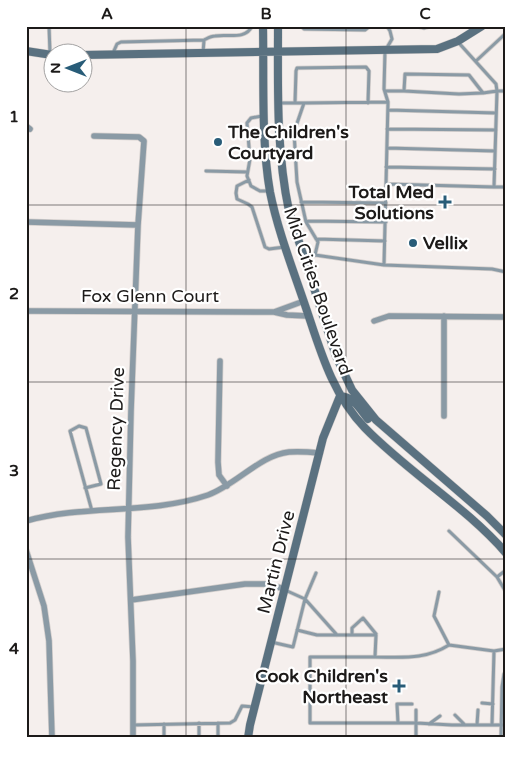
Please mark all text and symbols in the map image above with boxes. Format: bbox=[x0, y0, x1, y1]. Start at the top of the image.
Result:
text: A bbox=[101, 4, 113, 24]
text: B bbox=[260, 4, 272, 24]
text: C bbox=[419, 4, 431, 24]
north arrow bbox=[42, 42, 92, 92]
text: N bbox=[47, 62, 64, 74]
text: 1 bbox=[9, 107, 19, 127]
place label: The Children's Courtyard bbox=[227, 121, 349, 164]
marker: The Children's Courtyard bbox=[212, 136, 224, 148]
place label: Total Med Solutions bbox=[347, 181, 434, 224]
marker: Total Med Solutions bbox=[438, 195, 452, 209]
street label: Mid Cities Boulevard bbox=[279, 204, 357, 378]
place label: Vellix bbox=[423, 232, 468, 254]
marker: Vellix bbox=[407, 237, 419, 249]
text: 2 bbox=[9, 284, 19, 304]
street label: Fox Glenn Court bbox=[81, 285, 219, 307]
street label: Regency Drive bbox=[103, 367, 129, 491]
text: 3 bbox=[9, 461, 19, 481]
street label: Martin Drive bbox=[253, 508, 299, 616]
text: 4 bbox=[9, 639, 19, 659]
place label: Cook Children's Northeast bbox=[255, 665, 388, 708]
marker: Cook Children's Northeast bbox=[392, 679, 406, 693]

